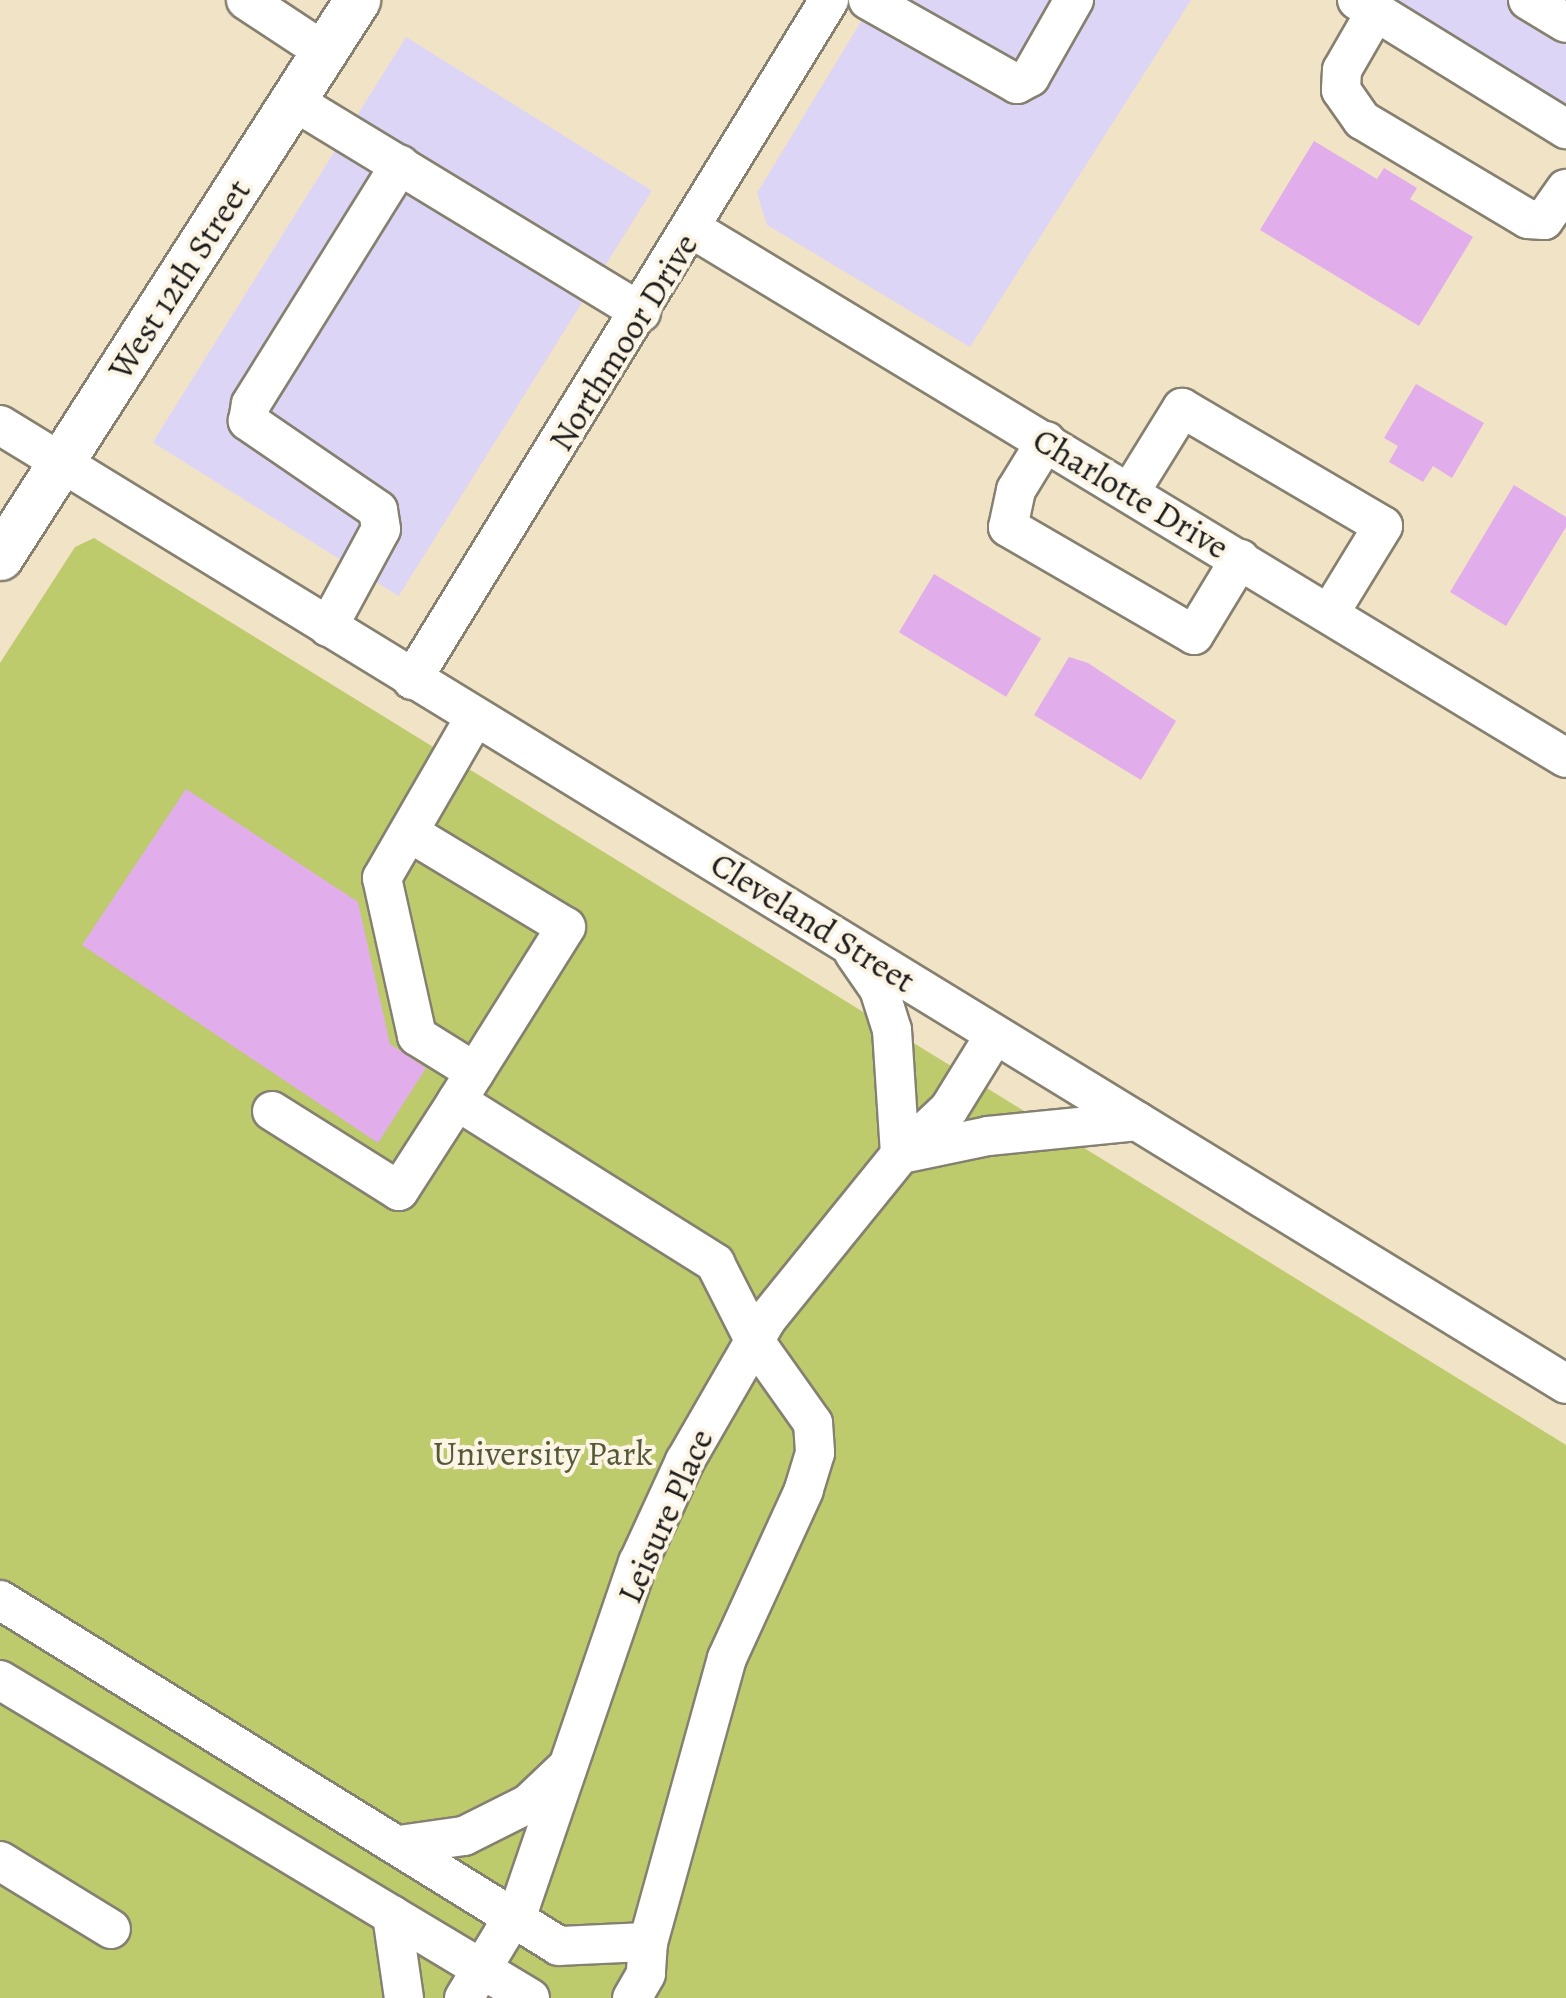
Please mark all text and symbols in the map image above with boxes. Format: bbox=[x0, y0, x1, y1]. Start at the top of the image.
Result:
street label: West 12th Street bbox=[99, 171, 259, 387]
street label: Northmoor Drive bbox=[539, 226, 707, 458]
street label: Charlotte Drive bbox=[1026, 418, 1236, 568]
street label: Cleveland Street bbox=[703, 843, 923, 1001]
street label: Leisure Place bbox=[608, 1422, 722, 1610]
park label: University Park bbox=[433, 1432, 653, 1474]

